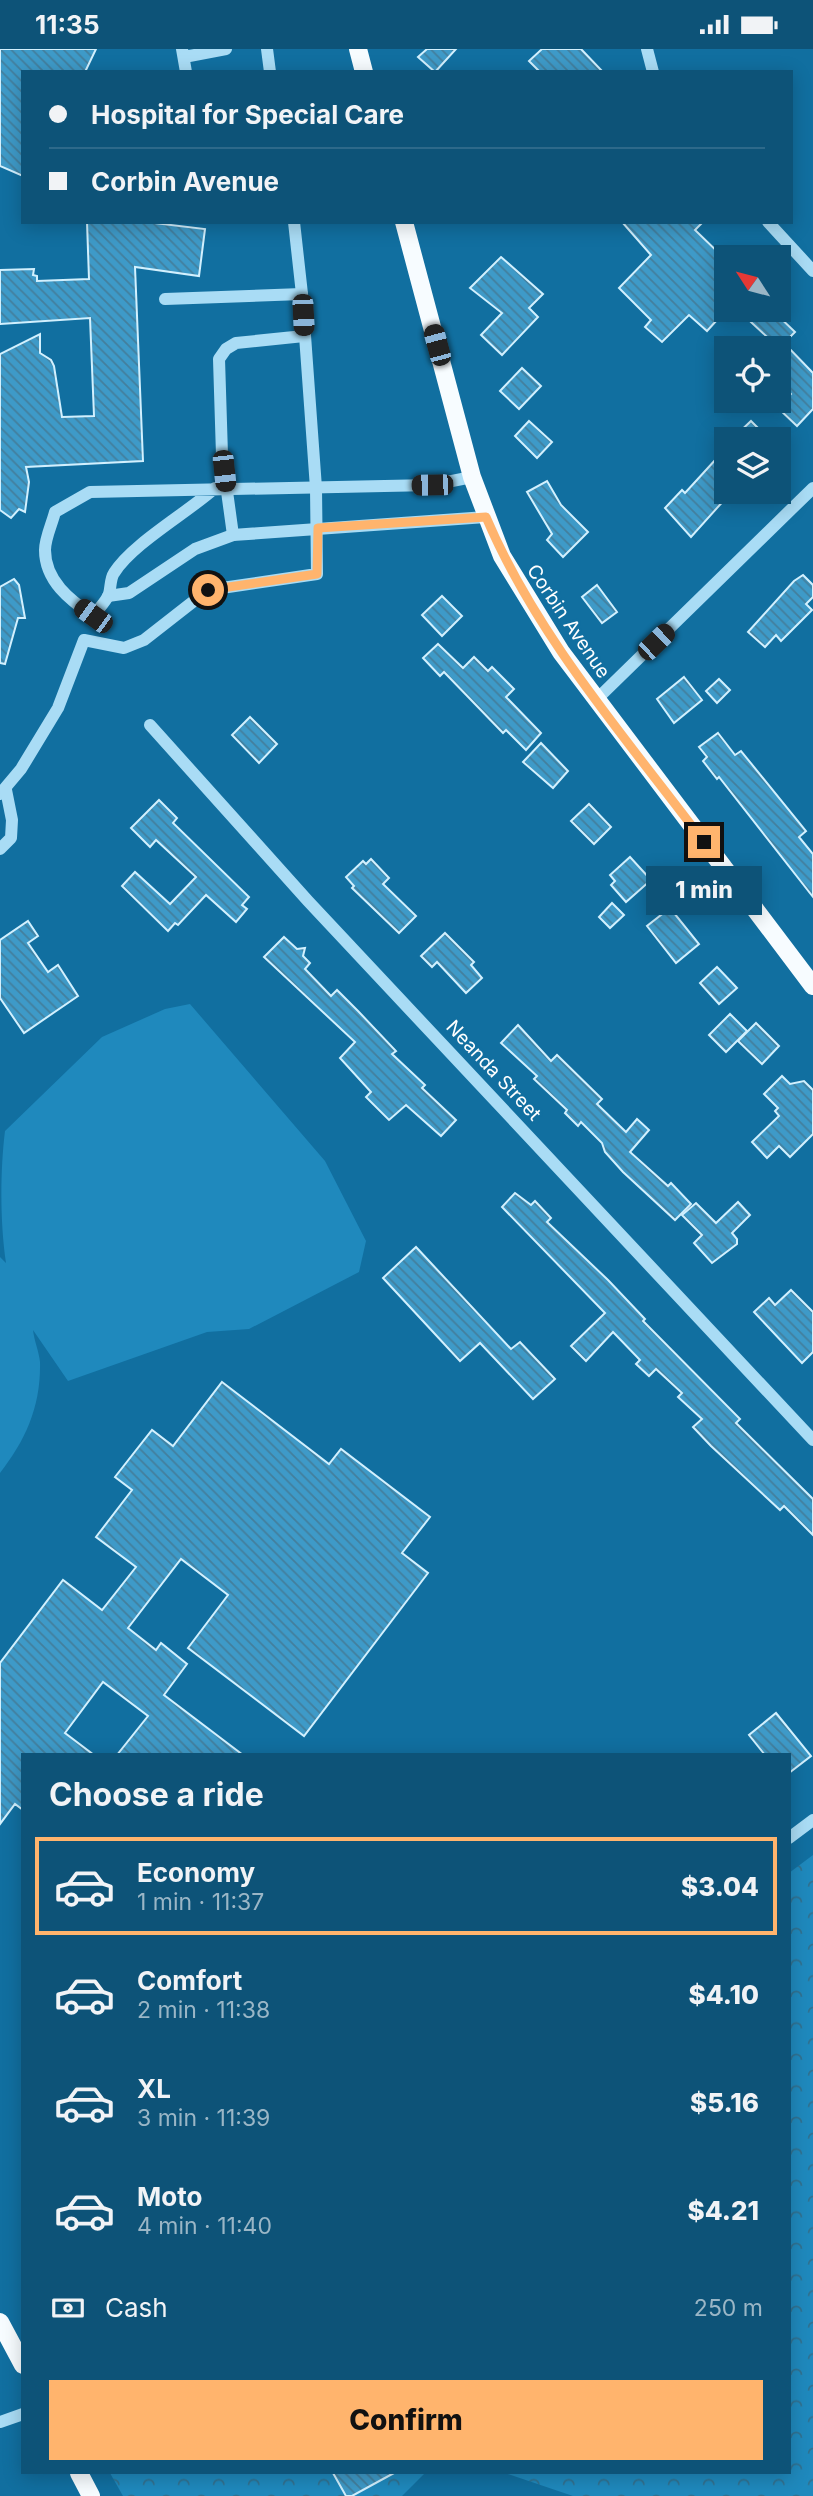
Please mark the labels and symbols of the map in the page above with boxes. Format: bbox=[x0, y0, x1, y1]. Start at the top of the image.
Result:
north arrow bbox=[714, 245, 791, 322]
car bbox=[292, 293, 315, 337]
car bbox=[422, 322, 453, 368]
car bbox=[212, 449, 237, 493]
car bbox=[411, 474, 454, 496]
street label: Corbin Avenue bbox=[522, 560, 615, 683]
route start bbox=[192, 574, 224, 606]
car bbox=[70, 595, 117, 637]
car bbox=[634, 620, 679, 664]
route end bbox=[688, 826, 720, 858]
callout: 1 min bbox=[646, 867, 762, 915]
street label: Neanda Street bbox=[441, 1015, 546, 1125]

